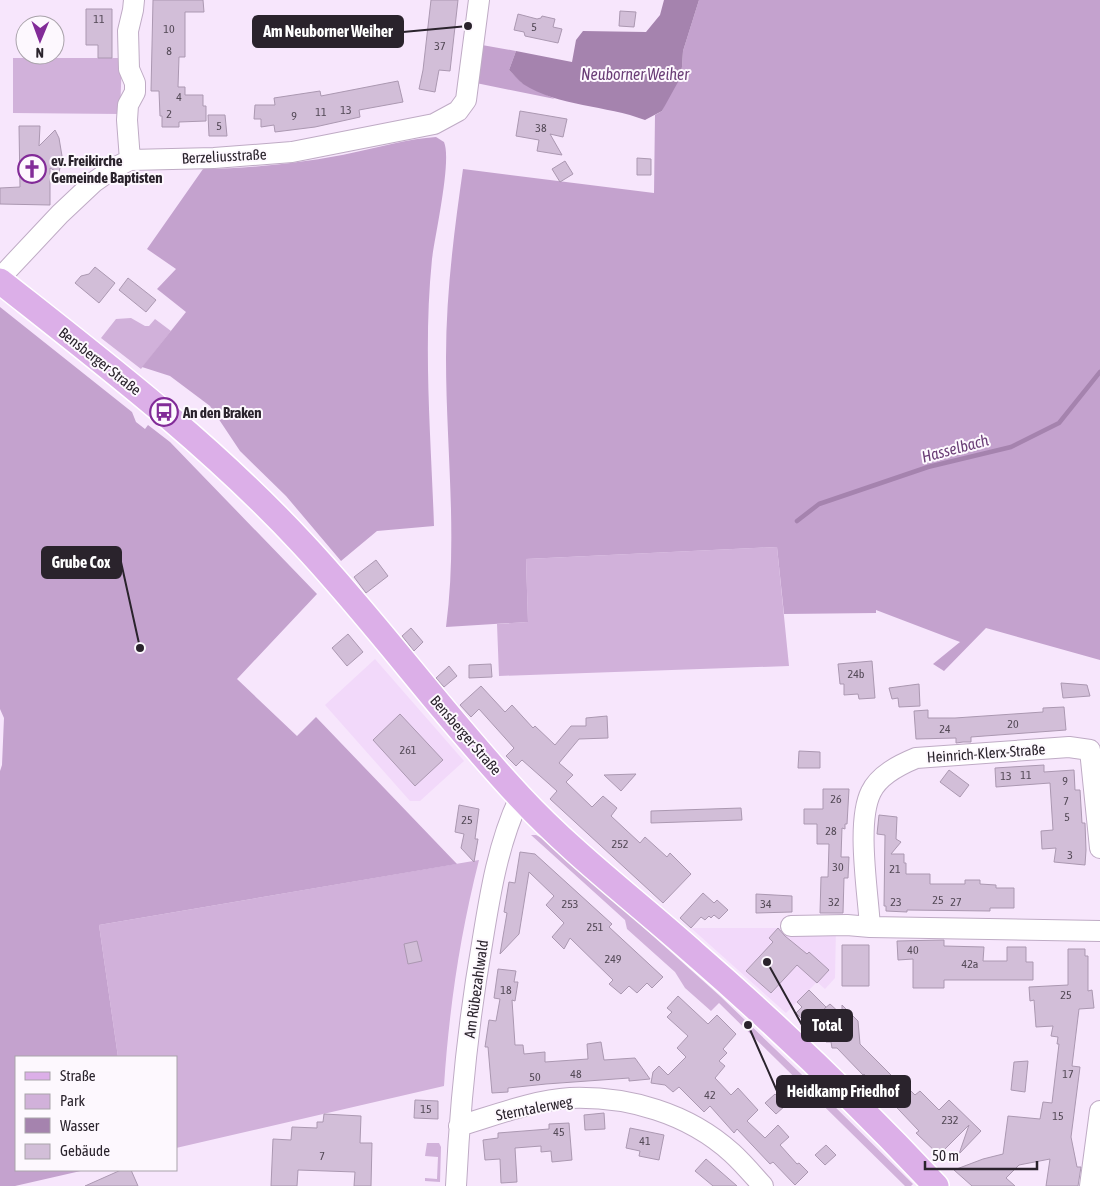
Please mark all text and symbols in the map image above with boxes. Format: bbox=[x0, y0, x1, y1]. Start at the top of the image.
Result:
house number: 11 bbox=[93, 12, 105, 26]
north arrow bbox=[15, 15, 65, 65]
callout: Am Neuborner Weiher bbox=[253, 16, 403, 47]
house number: 5 bbox=[531, 20, 537, 34]
house number: 10 bbox=[163, 22, 175, 36]
text: Am Neuborner Weiher bbox=[262, 22, 393, 40]
house number: 37 bbox=[434, 39, 446, 53]
house number: 8 bbox=[166, 44, 172, 58]
text: N bbox=[36, 45, 44, 61]
water label: Neuborner Weiher bbox=[581, 65, 690, 83]
house number: 4 bbox=[176, 90, 182, 104]
house number: 13 bbox=[340, 103, 352, 117]
house number: 11 bbox=[315, 105, 327, 119]
house number: 2 bbox=[166, 107, 172, 121]
house number: 9 bbox=[291, 109, 297, 123]
house number: 5 bbox=[216, 119, 222, 133]
house number: 38 bbox=[535, 121, 547, 135]
street label: Berzeliusstraße bbox=[181, 145, 267, 167]
place label: ev. Freikirche Gemeinde Baptisten bbox=[51, 152, 163, 186]
church icon: ev. Freikirche Gemeinde Baptisten bbox=[17, 154, 47, 184]
street label: Bensberger Straße bbox=[56, 324, 145, 398]
bus stop icon: An den Braken bbox=[149, 397, 179, 427]
place label: An den Braken bbox=[182, 404, 262, 421]
water label: Hasselbach bbox=[920, 430, 991, 466]
callout: Grube Cox bbox=[42, 547, 121, 578]
text: Grube Cox bbox=[52, 553, 111, 571]
house number: 24b bbox=[848, 667, 865, 681]
street label: Bensberger Straße bbox=[427, 692, 505, 778]
house number: 20 bbox=[1007, 717, 1019, 731]
house number: 24 bbox=[939, 722, 951, 736]
street label: Heinrich-Klerx-Straße bbox=[926, 740, 1046, 766]
house number: 261 bbox=[400, 743, 417, 757]
house number: 11 bbox=[1020, 768, 1032, 782]
house number: 13 bbox=[1000, 769, 1012, 783]
house number: 9 bbox=[1062, 774, 1068, 788]
house number: 26 bbox=[830, 792, 842, 806]
house number: 7 bbox=[1063, 794, 1069, 808]
house number: 5 bbox=[1064, 810, 1070, 824]
house number: 25 bbox=[461, 813, 473, 827]
house number: 28 bbox=[825, 824, 837, 838]
house number: 252 bbox=[612, 837, 628, 851]
house number: 3 bbox=[1067, 848, 1073, 862]
house number: 30 bbox=[832, 860, 844, 874]
house number: 21 bbox=[889, 862, 901, 876]
house number: 25 bbox=[932, 893, 944, 907]
house number: 32 bbox=[828, 895, 840, 909]
house number: 23 bbox=[890, 895, 902, 909]
house number: 27 bbox=[950, 895, 962, 909]
house number: 253 bbox=[562, 897, 578, 911]
house number: 34 bbox=[760, 897, 772, 911]
house number: 251 bbox=[587, 920, 604, 934]
street label: Am Rübezahlwald bbox=[461, 939, 491, 1039]
house number: 40 bbox=[907, 943, 919, 957]
house number: 249 bbox=[605, 952, 622, 966]
house number: 42a bbox=[962, 957, 978, 971]
house number: 18 bbox=[500, 983, 512, 997]
house number: 25 bbox=[1060, 988, 1072, 1002]
callout: Total bbox=[802, 1010, 852, 1041]
text: Total bbox=[812, 1016, 843, 1034]
legend bbox=[15, 1056, 178, 1171]
text: Straße bbox=[60, 1067, 96, 1084]
house number: 48 bbox=[570, 1067, 582, 1081]
house number: 17 bbox=[1062, 1067, 1074, 1081]
house number: 50 bbox=[529, 1070, 541, 1084]
callout: Heidkamp Friedhof bbox=[777, 1076, 910, 1107]
text: Heidkamp Friedhof bbox=[787, 1082, 900, 1100]
house number: 42 bbox=[704, 1088, 716, 1102]
text: Park bbox=[60, 1092, 85, 1109]
street label: Sterntalerweg bbox=[494, 1092, 574, 1124]
house number: 15 bbox=[420, 1102, 432, 1116]
house number: 15 bbox=[1052, 1109, 1064, 1123]
house number: 232 bbox=[942, 1113, 958, 1127]
text: Wasser bbox=[60, 1117, 100, 1134]
house number: 45 bbox=[553, 1125, 565, 1139]
house number: 41 bbox=[639, 1134, 651, 1148]
scale bar bbox=[925, 1138, 1038, 1170]
text: Gebäude bbox=[60, 1142, 110, 1159]
text: 50 m bbox=[932, 1147, 959, 1164]
house number: 7 bbox=[319, 1149, 325, 1163]

